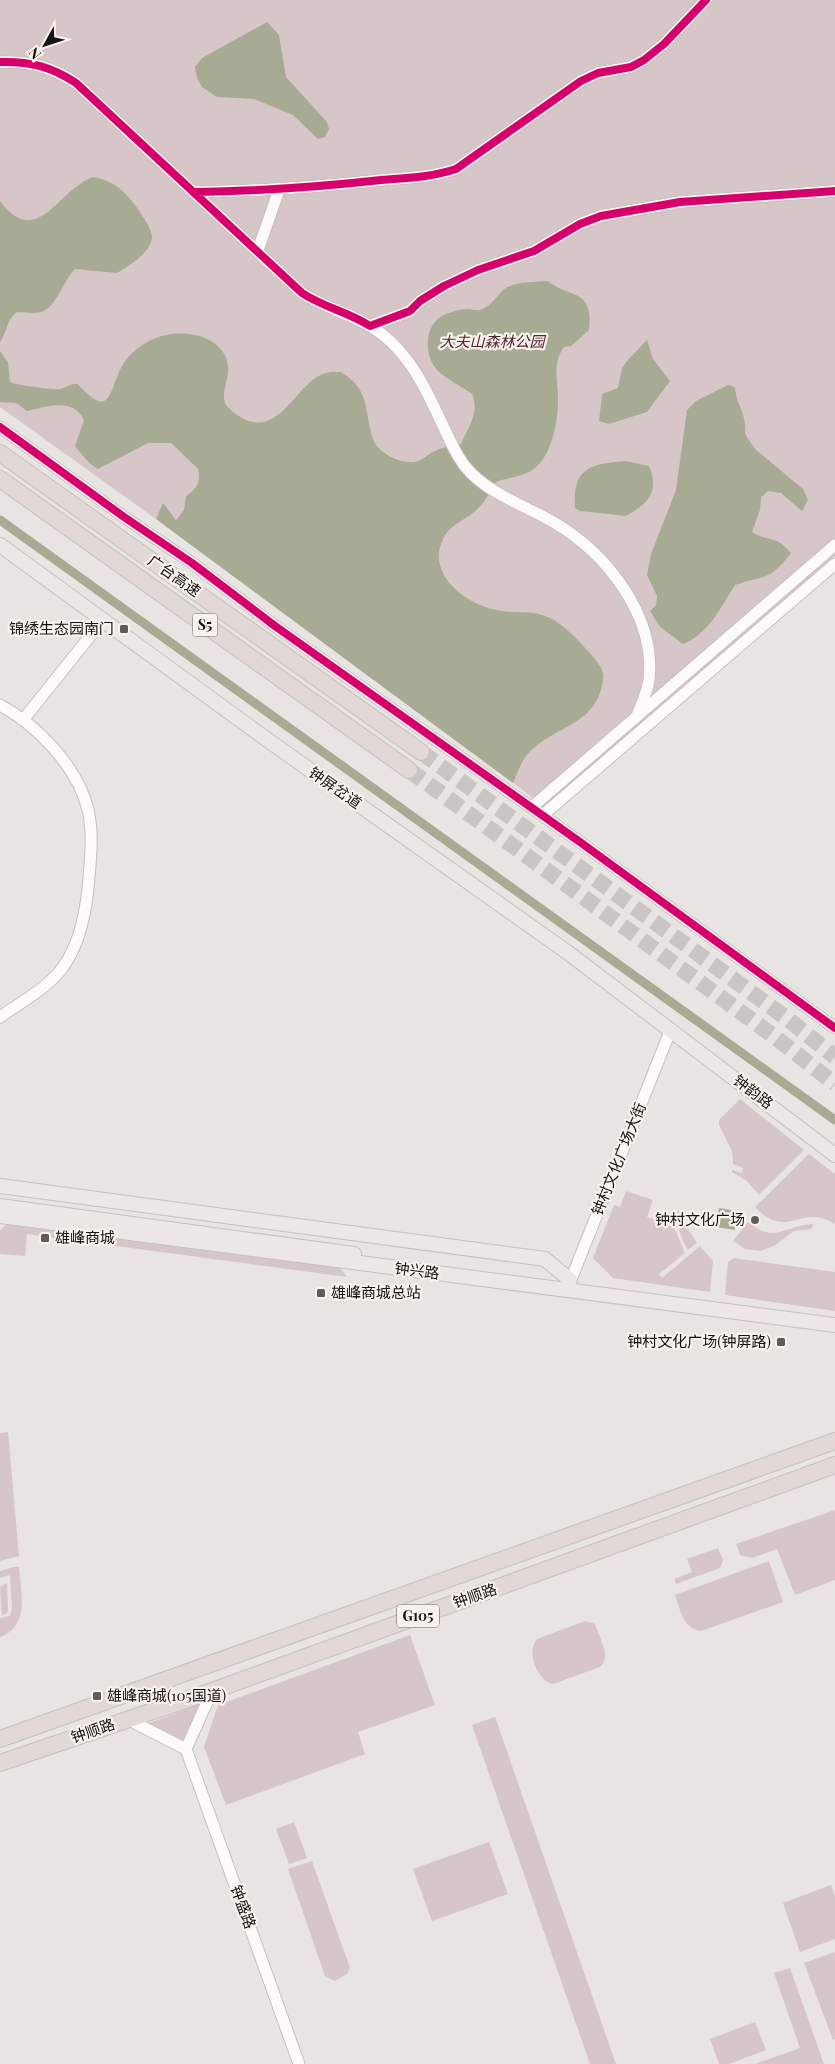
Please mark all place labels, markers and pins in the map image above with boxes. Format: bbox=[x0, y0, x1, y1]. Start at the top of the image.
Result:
place label: 锦绣生态园南门 bbox=[9, 618, 114, 638]
marker: 锦绣生态园南门 bbox=[118, 623, 130, 635]
place label: 钟村文化广场 bbox=[655, 1209, 745, 1229]
marker: 钟村文化广场 bbox=[749, 1214, 761, 1226]
place label: 雄峰商城 bbox=[55, 1227, 115, 1247]
marker: 雄峰商城 bbox=[39, 1232, 51, 1244]
place label: 雄峰商城总站 bbox=[331, 1282, 421, 1302]
marker: 雄峰商城总站 bbox=[315, 1287, 327, 1299]
place label: 钟村文化广场(钟屏路) bbox=[627, 1331, 771, 1351]
marker: 钟村文化广场(钟屏路) bbox=[775, 1336, 787, 1348]
place label: 雄峰商城(105国道) bbox=[107, 1685, 226, 1705]
marker: 雄峰商城(105国道) bbox=[91, 1690, 103, 1702]

